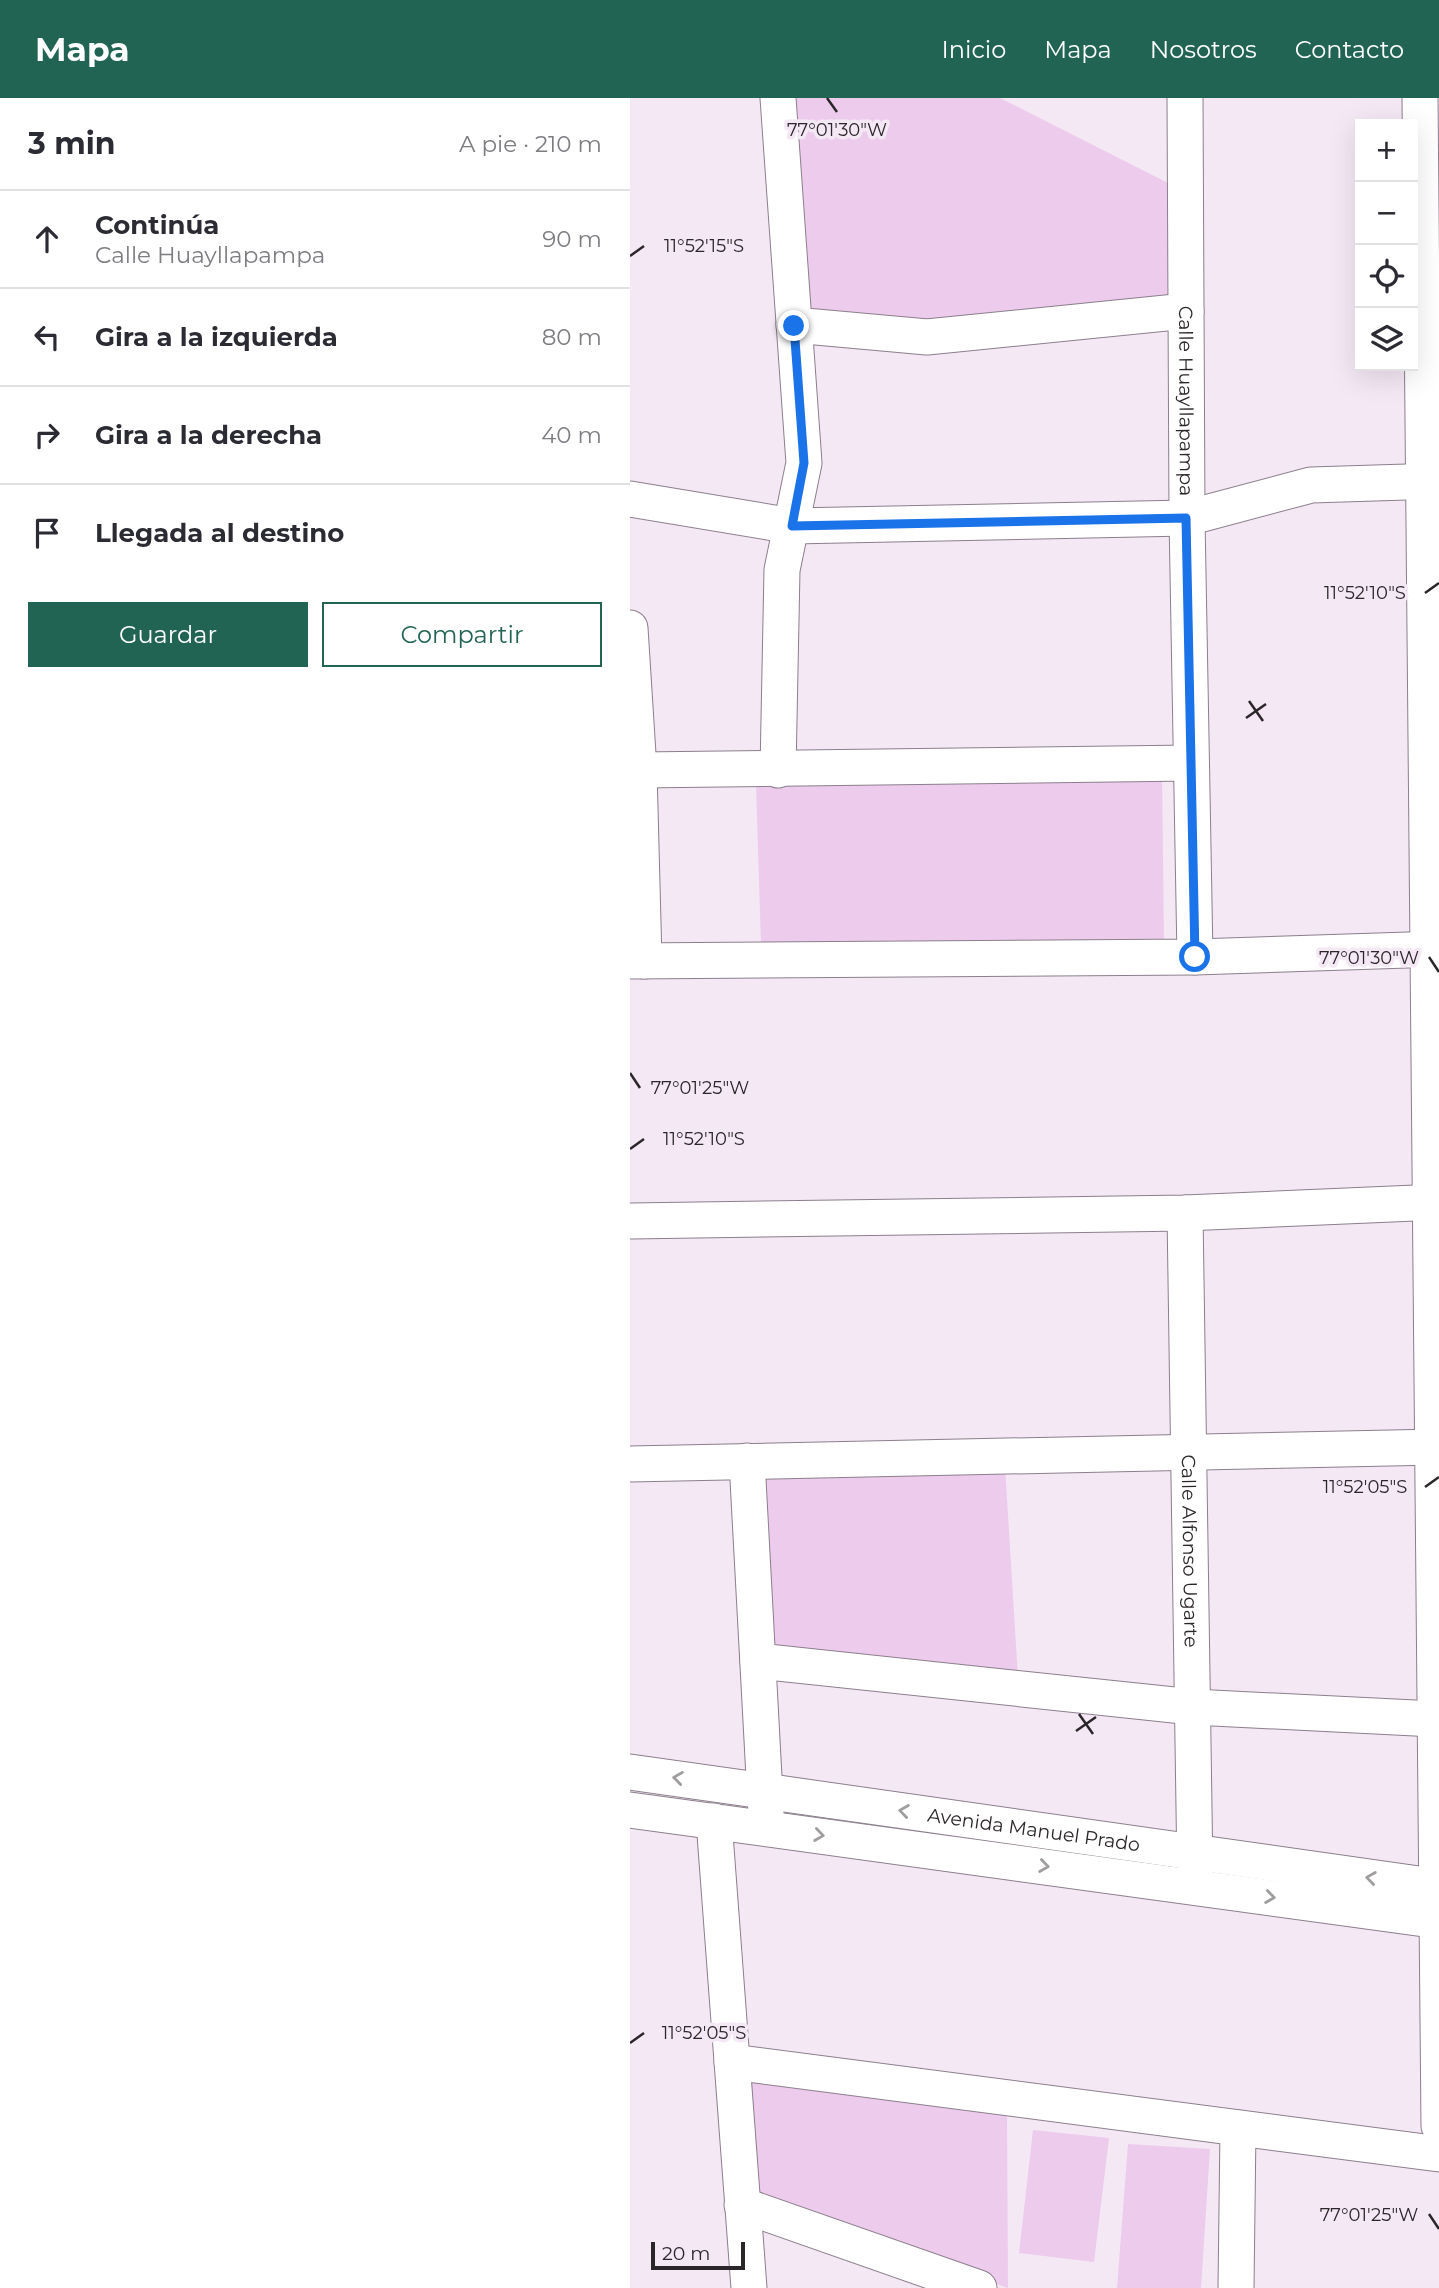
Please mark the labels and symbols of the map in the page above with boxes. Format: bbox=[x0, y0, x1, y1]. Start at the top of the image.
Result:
text: 77°01'30"W bbox=[787, 119, 887, 141]
text: 11°52'15"S bbox=[664, 235, 744, 257]
street label: Calle Huayllapampa bbox=[1174, 306, 1198, 496]
route end bbox=[778, 310, 809, 341]
text: 11°52'10"S bbox=[1324, 582, 1406, 604]
route start bbox=[1179, 941, 1210, 972]
text: 77°01'30"W bbox=[1319, 947, 1419, 969]
text: 77°01'25"W bbox=[651, 1077, 749, 1099]
text: 11°52'10"S bbox=[663, 1128, 745, 1150]
street label: Calle Alfonso Ugarte bbox=[1177, 1454, 1203, 1648]
text: 11°52'05"S bbox=[1323, 1476, 1407, 1498]
one-way arrow bbox=[673, 1771, 684, 1786]
street label: Avenida Manuel Prado bbox=[926, 1803, 1142, 1856]
one-way arrow bbox=[898, 1804, 909, 1819]
one-way arrow bbox=[813, 1828, 825, 1843]
one-way arrow bbox=[1039, 1859, 1050, 1874]
one-way arrow bbox=[1366, 1870, 1377, 1885]
one-way arrow bbox=[1264, 1890, 1276, 1905]
text: 11°52'05"S bbox=[662, 2022, 746, 2044]
text: 77°01'25"W bbox=[1320, 2204, 1418, 2226]
scale bar bbox=[651, 2239, 746, 2271]

